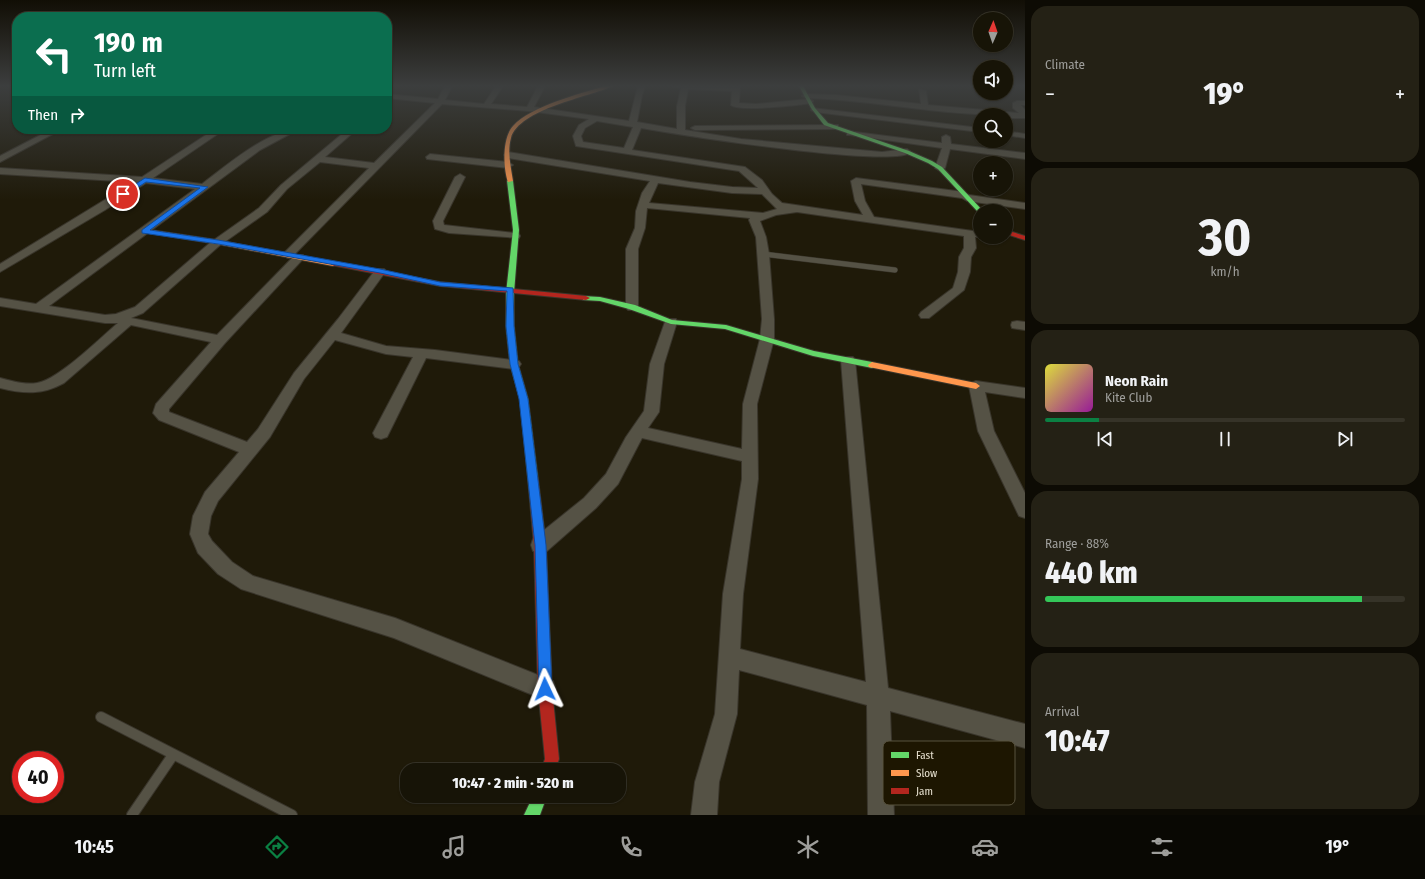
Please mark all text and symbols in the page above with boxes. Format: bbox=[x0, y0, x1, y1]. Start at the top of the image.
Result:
north arrow bbox=[973, 12, 1013, 52]
map controls bbox=[973, 12, 1013, 244]
text: 190 m bbox=[94, 26, 163, 59]
icon: left bbox=[28, 28, 80, 80]
text: Climate bbox=[1045, 57, 1085, 72]
text: Turn left bbox=[94, 60, 156, 82]
button: sound bbox=[973, 60, 1013, 100]
text: 19° bbox=[1204, 76, 1246, 112]
text: − bbox=[1045, 81, 1055, 108]
text: + bbox=[1395, 81, 1405, 108]
icon: right bbox=[66, 104, 88, 126]
text: Then bbox=[28, 106, 58, 124]
button: search bbox=[973, 108, 1013, 148]
button: + bbox=[973, 156, 1013, 196]
pin bbox=[106, 177, 140, 211]
icon: arrive bbox=[112, 183, 134, 205]
button: − bbox=[973, 204, 1013, 244]
text: 30 bbox=[1199, 206, 1252, 269]
text: km/h bbox=[1211, 264, 1240, 279]
text: Neon Rain bbox=[1105, 372, 1168, 390]
text: Kite Club bbox=[1105, 390, 1152, 405]
icon: previous bbox=[1094, 428, 1116, 450]
icon: pause bbox=[1214, 428, 1236, 450]
icon: next bbox=[1334, 428, 1356, 450]
text: Range · 88% bbox=[1045, 536, 1109, 551]
text: 440 km bbox=[1045, 555, 1138, 591]
position arrow bbox=[524, 668, 566, 710]
text: Arrival bbox=[1045, 704, 1079, 719]
text: 10:47 bbox=[1045, 723, 1109, 759]
legend bbox=[883, 741, 1015, 805]
text: Fast bbox=[916, 749, 934, 762]
speed limit sign: 40 bbox=[12, 751, 64, 803]
text: Slow bbox=[916, 767, 937, 780]
text: 10:47 · 2 min · 520 m bbox=[452, 774, 574, 792]
text: Jam bbox=[916, 785, 933, 798]
icon: directions bbox=[263, 833, 291, 861]
icon: music bbox=[440, 833, 468, 861]
icon: phone bbox=[617, 833, 645, 861]
icon: climate bbox=[794, 833, 822, 861]
icon: car bbox=[971, 833, 999, 861]
icon: filters bbox=[1148, 833, 1176, 861]
text: 10:45 bbox=[75, 836, 114, 858]
text: 19° bbox=[1325, 836, 1350, 858]

